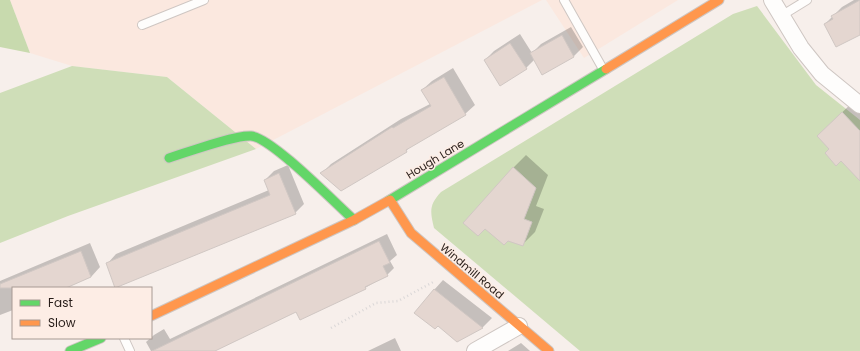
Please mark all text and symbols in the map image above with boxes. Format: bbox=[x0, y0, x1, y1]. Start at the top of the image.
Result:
street label: Hough Lane bbox=[403, 135, 467, 183]
street label: Windmill Road bbox=[437, 240, 507, 302]
legend bbox=[12, 287, 152, 339]
text: Fast bbox=[48, 294, 73, 311]
text: Slow bbox=[48, 314, 76, 331]

